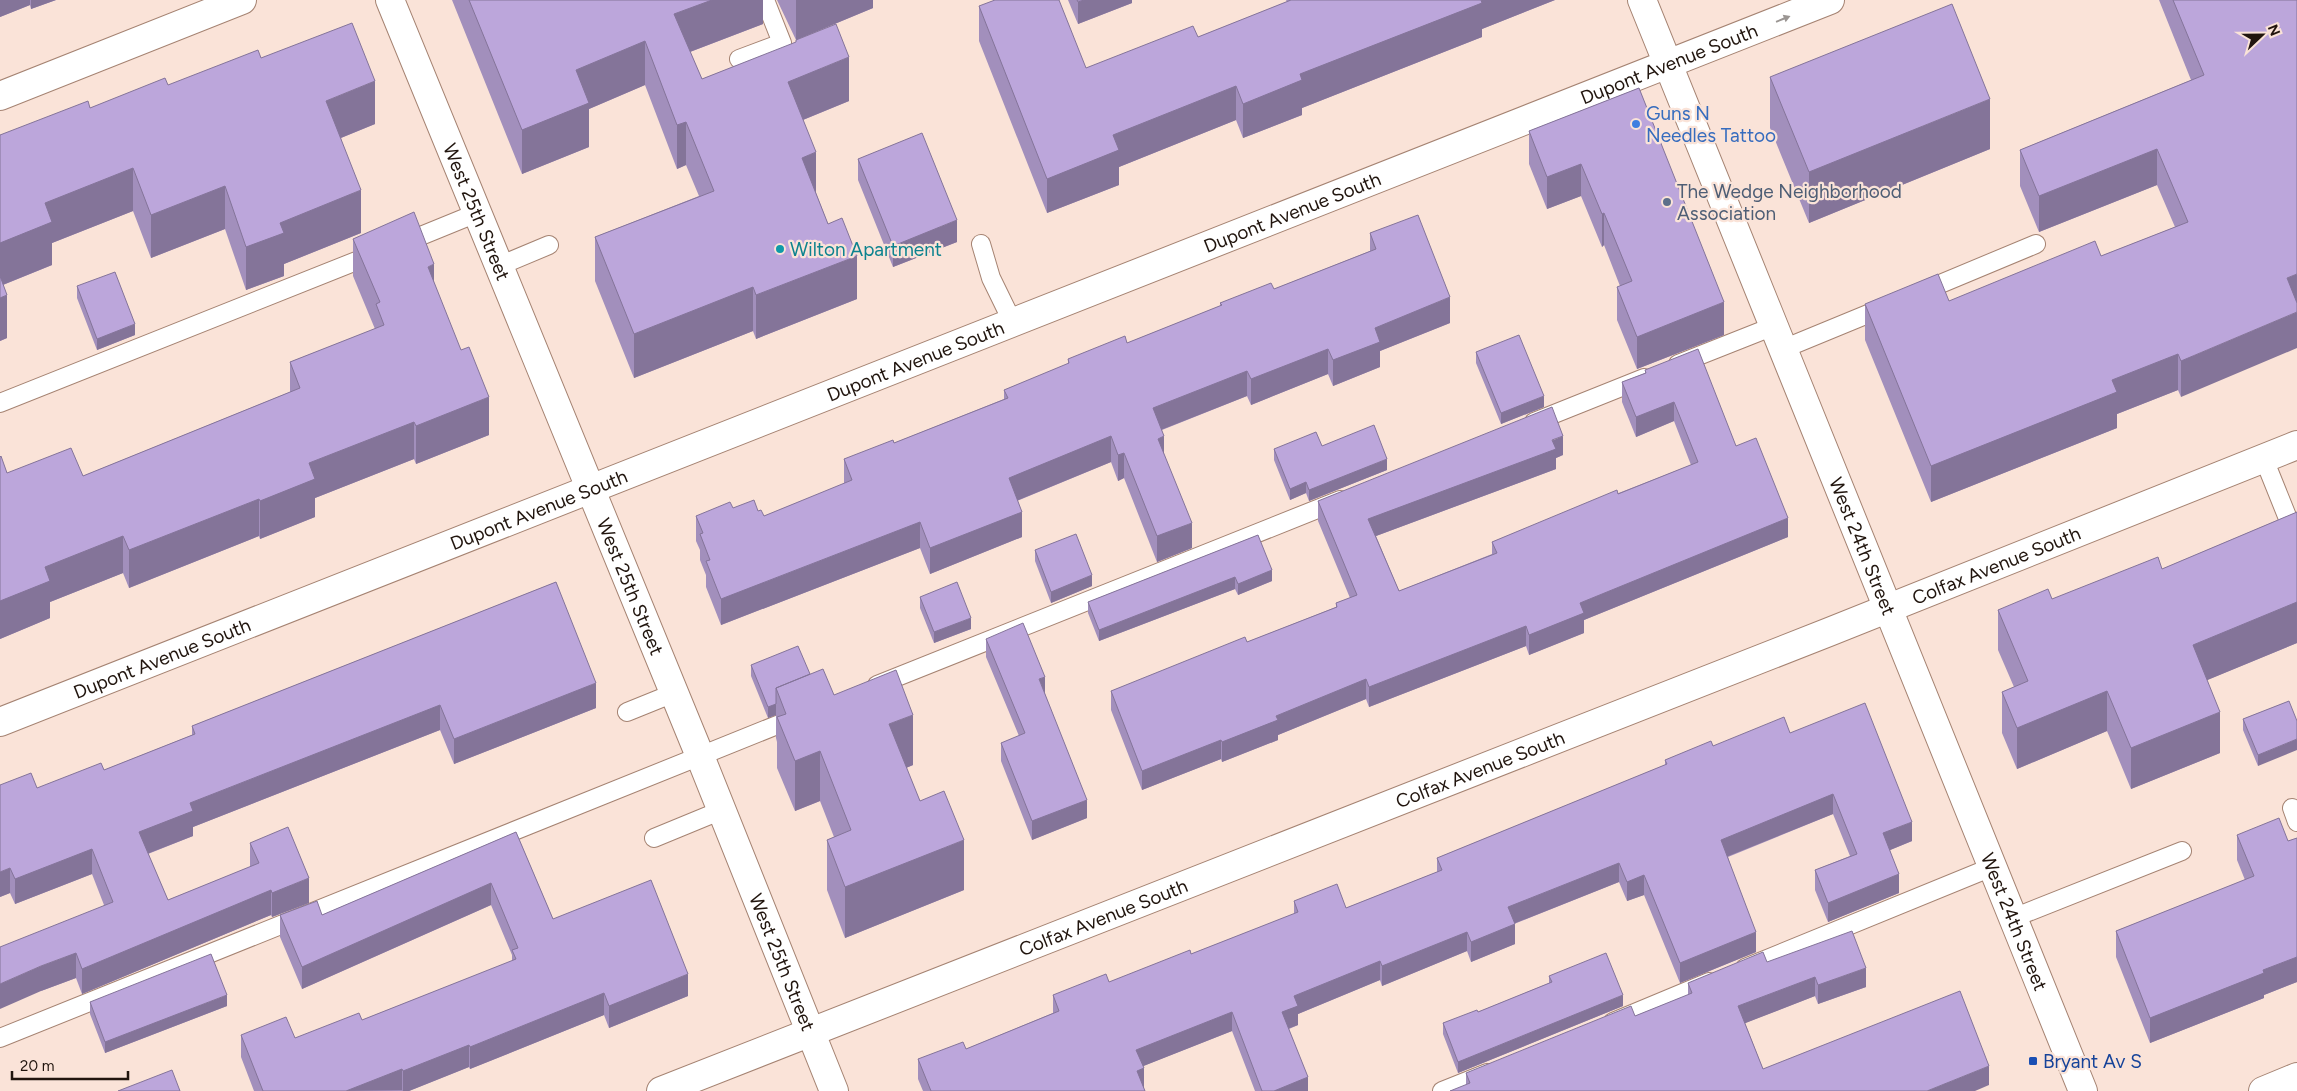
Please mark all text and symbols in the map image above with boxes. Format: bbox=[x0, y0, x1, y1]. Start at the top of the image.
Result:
north arrow bbox=[2237, 10, 2287, 60]
one-way arrow bbox=[1776, 15, 1791, 23]
street label: Dupont Avenue South bbox=[1577, 18, 1761, 109]
text: N bbox=[2264, 22, 2283, 39]
place label: Guns N Needles Tattoo bbox=[1646, 102, 1776, 147]
marker: Guns N Needles Tattoo bbox=[1630, 118, 1642, 130]
street label: West 25th Street bbox=[439, 140, 515, 284]
street label: Dupont Avenue South bbox=[1200, 167, 1384, 258]
place label: The Wedge Neighborhood Association bbox=[1677, 180, 1902, 225]
marker: The Wedge Neighborhood Association bbox=[1661, 196, 1673, 208]
place label: Wilton Apartment bbox=[790, 238, 942, 261]
marker: Wilton Apartment bbox=[774, 243, 786, 255]
street label: Dupont Avenue South bbox=[823, 316, 1007, 406]
street label: Dupont Avenue South bbox=[447, 464, 631, 555]
street label: West 24th Street bbox=[1825, 474, 1901, 618]
street label: West 25th Street bbox=[592, 515, 669, 658]
street label: Colfax Avenue South bbox=[1909, 521, 2084, 609]
street label: Dupont Avenue South bbox=[70, 613, 254, 703]
street label: Colfax Avenue South bbox=[1392, 726, 1568, 813]
street label: West 24th Street bbox=[1976, 849, 2053, 994]
street label: Colfax Avenue South bbox=[1015, 874, 1191, 961]
street label: West 25th Street bbox=[745, 890, 820, 1034]
scale bar bbox=[12, 1048, 129, 1080]
place label: Bryant Av S bbox=[2043, 1050, 2142, 1073]
marker: Bryant Av S bbox=[2027, 1055, 2039, 1067]
text: 20 m bbox=[20, 1057, 54, 1075]

